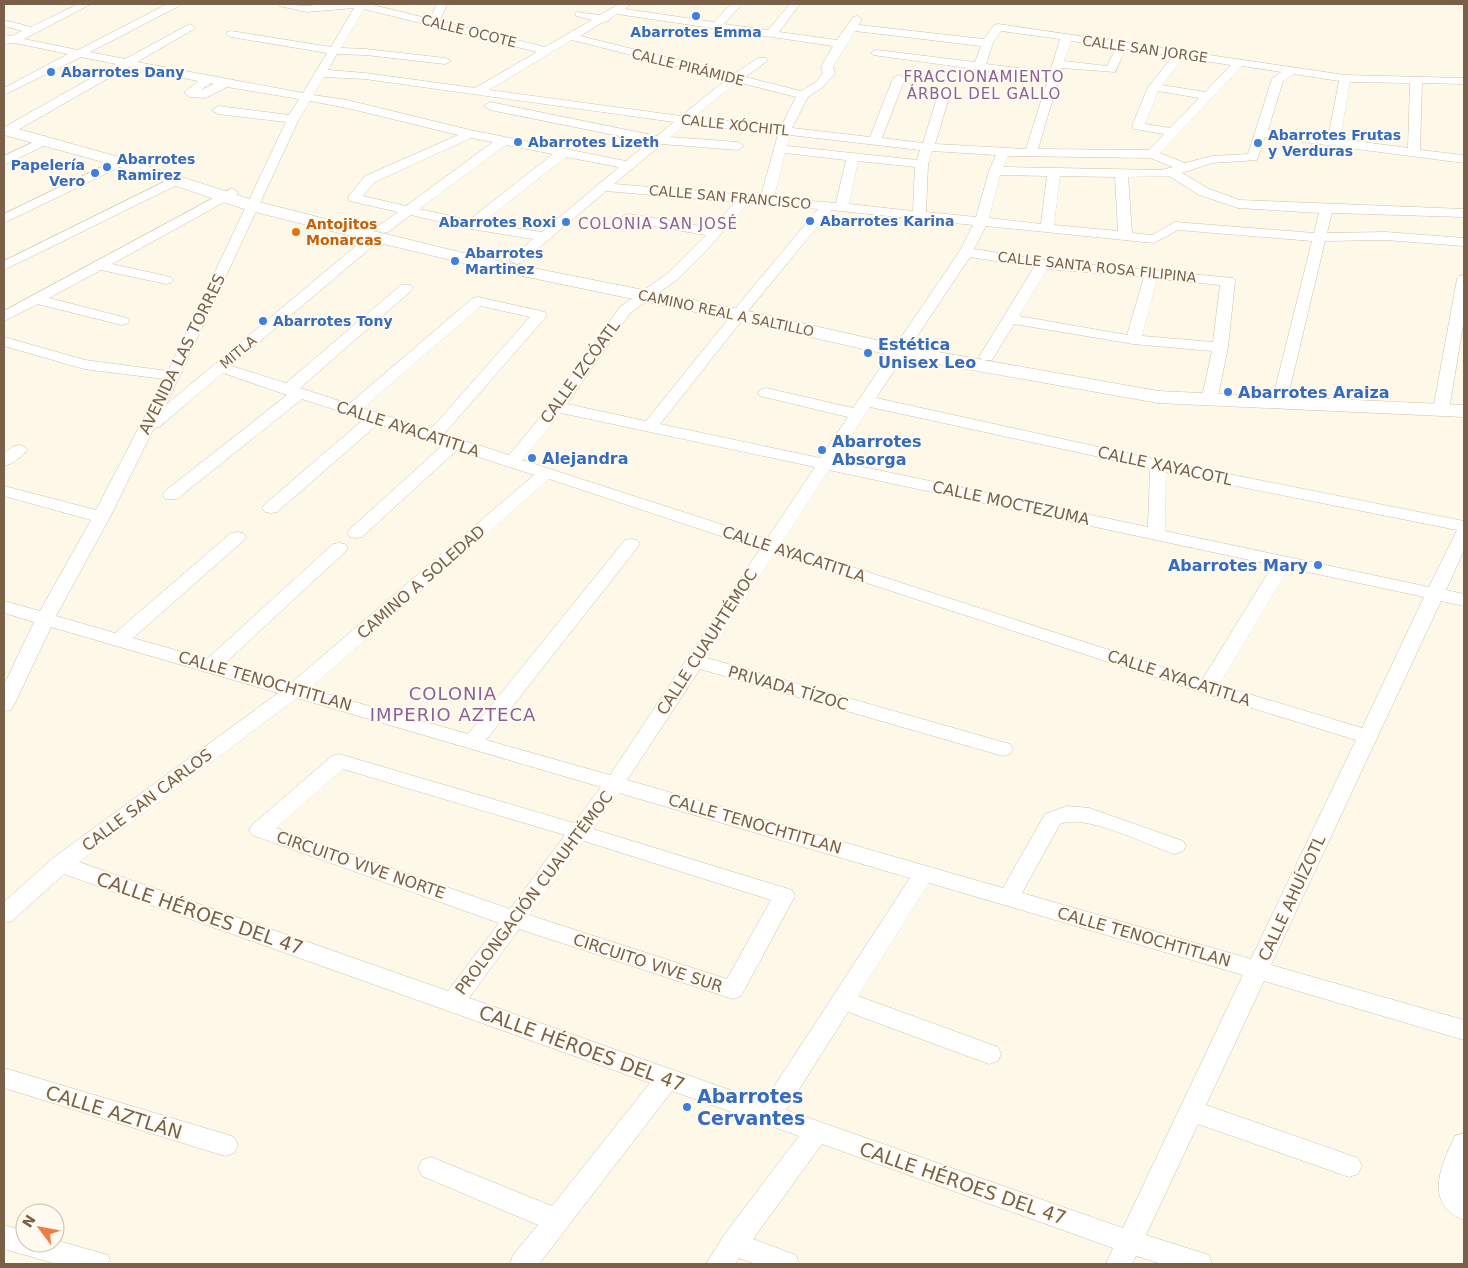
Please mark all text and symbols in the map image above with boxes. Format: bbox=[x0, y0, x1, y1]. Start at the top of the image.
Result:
marker: Abarrotes Emma bbox=[690, 10, 702, 22]
street label: CALLE OCOTE bbox=[420, 11, 518, 51]
place label: Abarrotes Emma bbox=[630, 24, 762, 40]
street label: CALLE SAN JORGE bbox=[1081, 32, 1209, 66]
street label: CALLE PIRÁMIDE bbox=[630, 45, 746, 89]
place label: Abarrotes Dany bbox=[61, 64, 184, 80]
marker: Abarrotes Dany bbox=[45, 66, 57, 78]
district label: FRACCIONAMIENTO ÁRBOL DEL GALLO bbox=[903, 68, 1065, 103]
street label: CALLE XÓCHITL bbox=[680, 110, 790, 139]
place label: Abarrotes Frutas y Verduras bbox=[1268, 127, 1401, 159]
place label: Abarrotes Lizeth bbox=[528, 134, 659, 150]
marker: Abarrotes Lizeth bbox=[512, 136, 524, 148]
marker: Abarrotes Frutas y Verduras bbox=[1252, 137, 1264, 149]
place label: Abarrotes Ramirez bbox=[117, 151, 195, 183]
place label: Papelería Vero bbox=[11, 157, 85, 189]
marker: Abarrotes Ramirez bbox=[101, 161, 113, 173]
marker: Papelería Vero bbox=[89, 167, 101, 179]
street label: CALLE SAN FRANCISCO bbox=[648, 182, 812, 212]
place label: Abarrotes Karina bbox=[820, 213, 955, 229]
place label: Abarrotes Roxi bbox=[439, 214, 556, 230]
district label: COLONIA SAN JOSÉ bbox=[578, 214, 738, 233]
marker: Abarrotes Karina bbox=[804, 215, 816, 227]
place label: Antojitos Monarcas bbox=[306, 216, 382, 248]
marker: Abarrotes Roxi bbox=[560, 216, 572, 228]
marker: Antojitos Monarcas bbox=[290, 226, 302, 238]
place label: Abarrotes Martinez bbox=[465, 245, 543, 277]
street label: CALLE SANTA ROSA FILIPINA bbox=[997, 249, 1198, 285]
marker: Abarrotes Martinez bbox=[449, 255, 461, 267]
street label: AVENIDA LAS TORRES bbox=[135, 271, 229, 437]
street label: CAMINO REAL A SALTILLO bbox=[637, 287, 815, 339]
place label: Abarrotes Tony bbox=[273, 313, 393, 329]
marker: Abarrotes Tony bbox=[257, 315, 269, 327]
street label: CALLE IZCÓATL bbox=[536, 317, 624, 427]
street label: MITLA bbox=[217, 332, 260, 372]
place label: Estética Unisex Leo bbox=[878, 335, 976, 372]
marker: Estética Unisex Leo bbox=[862, 347, 874, 359]
place label: Abarrotes Araiza bbox=[1238, 383, 1390, 402]
marker: Abarrotes Araiza bbox=[1222, 386, 1234, 398]
street label: CALLE AYACATITLA bbox=[334, 397, 482, 461]
place label: Abarrotes Absorga bbox=[832, 432, 921, 469]
street label: CALLE XAYACOTL bbox=[1096, 442, 1234, 490]
marker: Abarrotes Absorga bbox=[816, 444, 828, 456]
place label: Alejandra bbox=[542, 449, 629, 468]
marker: Alejandra bbox=[526, 452, 538, 464]
street label: CALLE MOCTEZUMA bbox=[931, 477, 1091, 529]
street label: CAMINO A SOLEDAD bbox=[353, 521, 489, 643]
street label: CALLE AYACATITLA bbox=[720, 522, 868, 586]
place label: Abarrotes Mary bbox=[1168, 556, 1309, 575]
marker: Abarrotes Mary bbox=[1312, 559, 1324, 571]
street label: CALLE CUAUHTÉMOC bbox=[653, 565, 761, 719]
street label: CALLE AYACATITLA bbox=[1105, 646, 1253, 710]
street label: CALLE TENOCHTITLAN bbox=[176, 647, 354, 715]
street label: PRIVADA TÍZOC bbox=[726, 662, 850, 714]
district label: COLONIA IMPERIO AZTECA bbox=[370, 683, 536, 725]
street label: CALLE SAN CARLOS bbox=[78, 745, 216, 855]
street label: PROLONGACIÓN CUAUHTÉMOC bbox=[451, 787, 617, 999]
street label: CALLE TENOCHTITLAN bbox=[666, 790, 844, 858]
street label: CIRCUITO VIVE NORTE bbox=[274, 827, 448, 903]
street label: CALLE AHUÍZOTL bbox=[1254, 832, 1330, 964]
street label: CALLE HÉROES DEL 47 bbox=[94, 867, 306, 959]
street label: CALLE TENOCHTITLAN bbox=[1055, 903, 1233, 971]
street label: CIRCUITO VIVE SUR bbox=[571, 930, 725, 996]
street label: CALLE HÉROES DEL 47 bbox=[476, 1000, 688, 1096]
street label: CALLE AZTLÁN bbox=[43, 1081, 185, 1143]
place label: Abarrotes Cervantes bbox=[697, 1085, 805, 1129]
marker: Abarrotes Cervantes bbox=[681, 1101, 693, 1113]
street label: CALLE HÉROES DEL 47 bbox=[857, 1137, 1069, 1229]
north arrow bbox=[15, 1203, 65, 1253]
text: N bbox=[19, 1212, 39, 1230]

